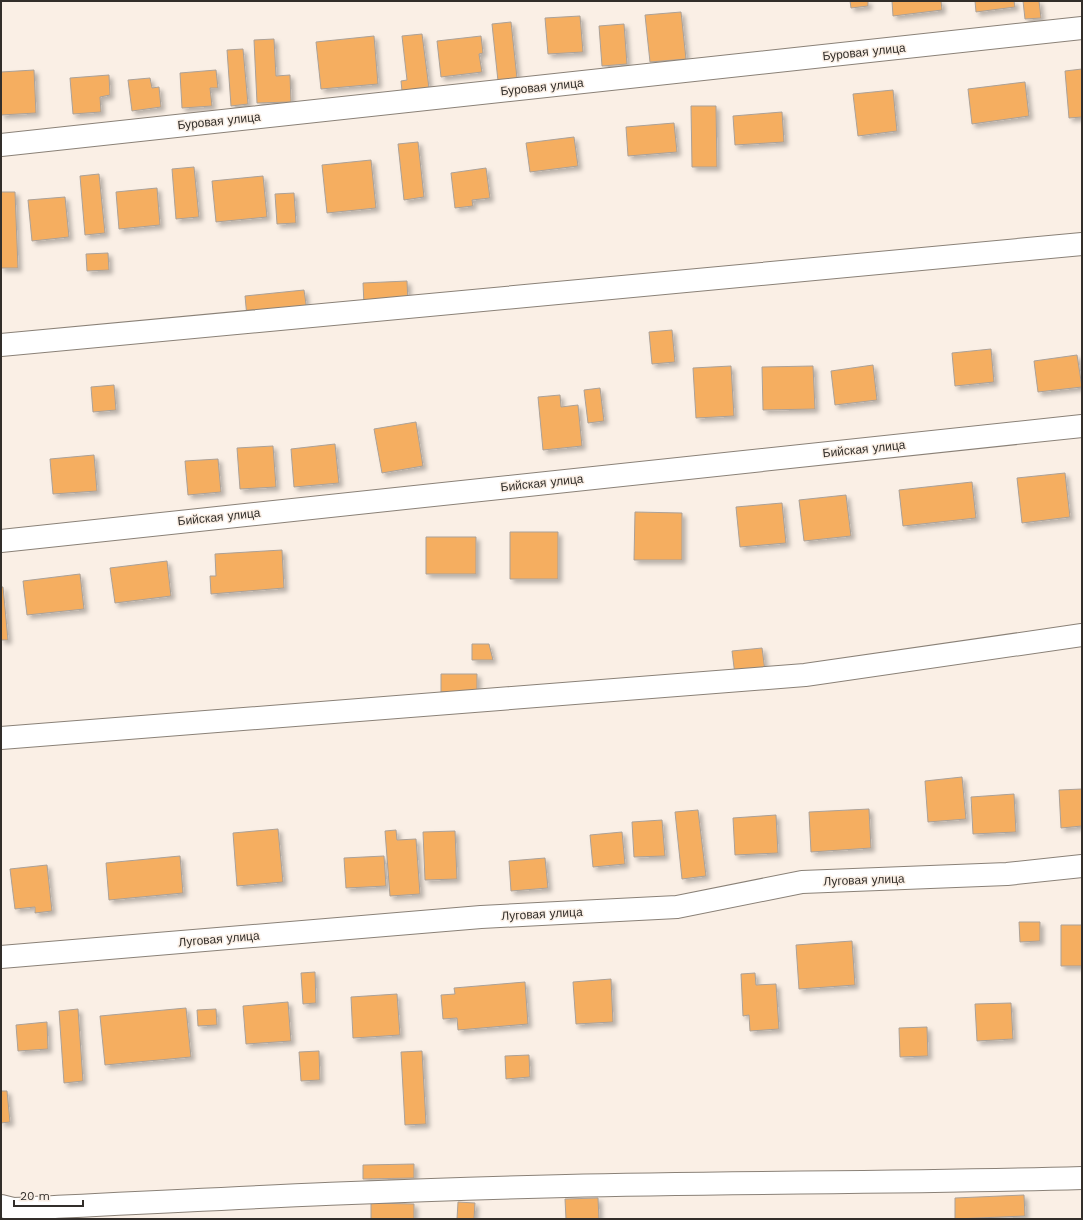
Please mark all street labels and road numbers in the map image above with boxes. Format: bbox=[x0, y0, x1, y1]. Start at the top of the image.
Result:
street label: Буровая улица bbox=[822, 41, 906, 63]
street label: Буровая улица bbox=[500, 76, 584, 98]
street label: Буровая улица bbox=[177, 110, 261, 132]
street label: Бийская улица bbox=[822, 438, 906, 460]
street label: Бийская улица bbox=[500, 472, 584, 494]
street label: Бийская улица bbox=[177, 506, 261, 528]
street label: Луговая улица bbox=[823, 872, 905, 888]
street label: Луговая улица bbox=[501, 905, 583, 923]
street label: Луговая улица bbox=[178, 928, 260, 950]

